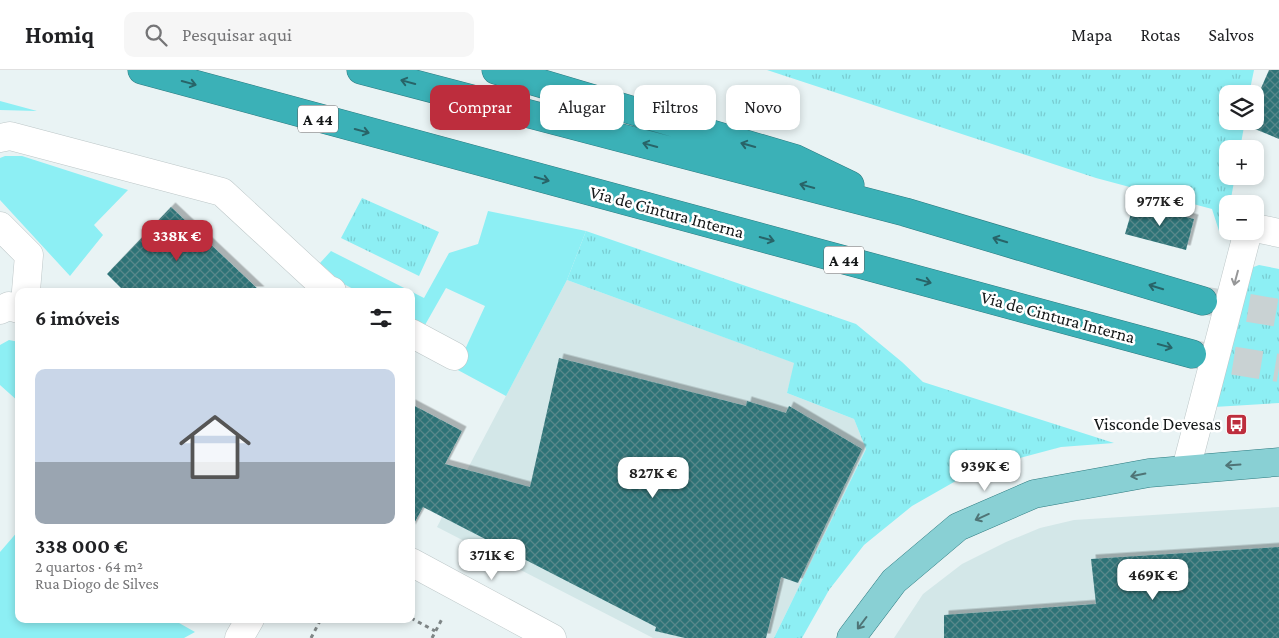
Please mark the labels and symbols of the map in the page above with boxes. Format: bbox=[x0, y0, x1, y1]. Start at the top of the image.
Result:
one-way arrow bbox=[400, 77, 416, 86]
one-way arrow bbox=[180, 79, 196, 88]
road number: A 44 bbox=[298, 106, 338, 132]
one-way arrow bbox=[354, 126, 370, 136]
one-way arrow bbox=[740, 139, 756, 149]
one-way arrow bbox=[642, 140, 658, 149]
one-way arrow bbox=[534, 175, 550, 184]
one-way arrow bbox=[799, 181, 815, 190]
street label: Via de Cintura Interna bbox=[588, 182, 746, 242]
pin: 977K € bbox=[1119, 184, 1201, 227]
pin: 338K € bbox=[136, 220, 218, 262]
one-way arrow bbox=[758, 235, 774, 244]
one-way arrow bbox=[993, 235, 1009, 245]
road number: A 44 bbox=[824, 246, 864, 274]
one-way arrow bbox=[1231, 270, 1240, 286]
one-way arrow bbox=[915, 277, 931, 286]
one-way arrow bbox=[1148, 281, 1164, 291]
street label: Via de Cintura Interna bbox=[979, 287, 1137, 347]
one-way arrow bbox=[1157, 342, 1173, 352]
bus stop icon: Visconde Devesas bbox=[1225, 412, 1249, 436]
place label: Visconde Devesas bbox=[1094, 414, 1221, 434]
pin: 939K € bbox=[944, 450, 1026, 492]
pin: 827K € bbox=[612, 456, 694, 499]
one-way arrow bbox=[1225, 460, 1241, 470]
one-way arrow bbox=[1130, 470, 1146, 480]
one-way arrow bbox=[975, 512, 990, 522]
pin: 371K € bbox=[451, 538, 533, 581]
pin: 469K € bbox=[1112, 558, 1194, 601]
one-way arrow bbox=[857, 616, 868, 629]

